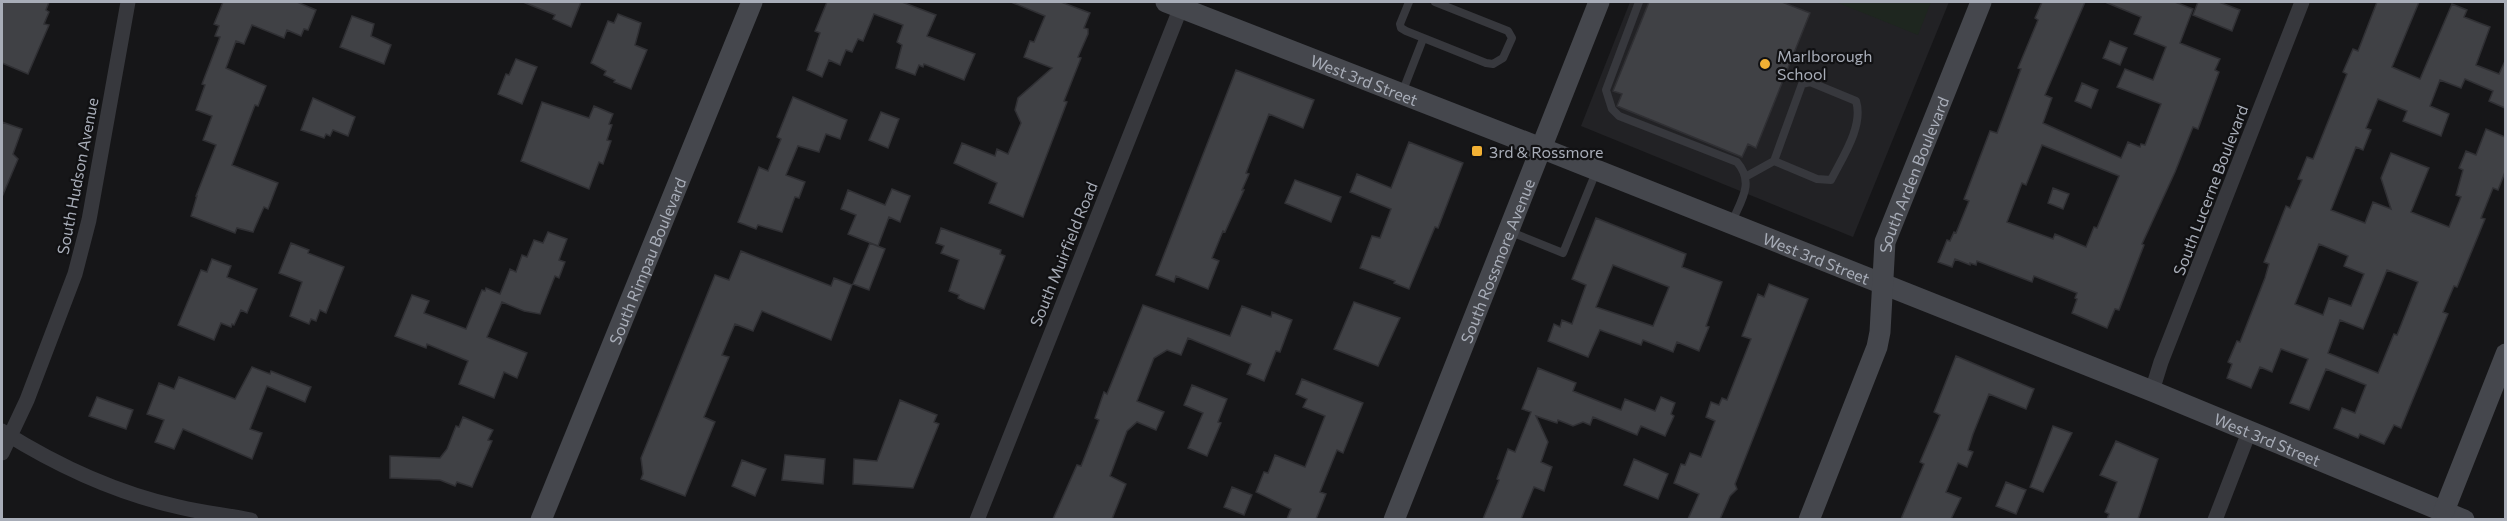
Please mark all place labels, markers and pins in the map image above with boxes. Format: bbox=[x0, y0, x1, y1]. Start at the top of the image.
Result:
place label: Marlborough School bbox=[1777, 46, 1872, 83]
marker: Marlborough School bbox=[1758, 57, 1772, 71]
place label: 3rd & Rossmore bbox=[1489, 142, 1604, 161]
marker: 3rd & Rossmore bbox=[1470, 144, 1484, 158]

